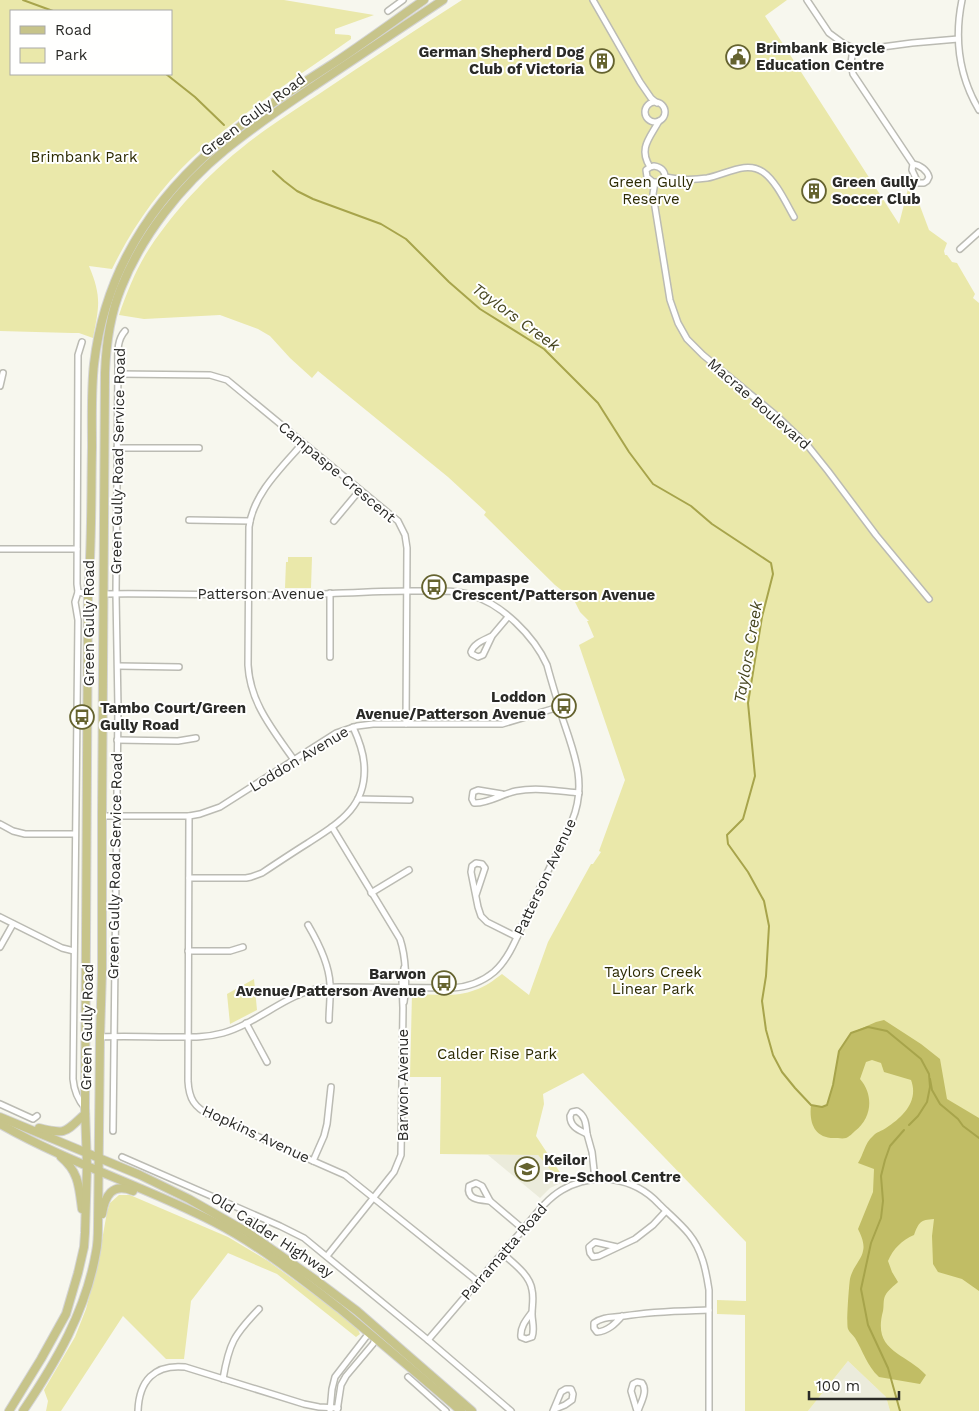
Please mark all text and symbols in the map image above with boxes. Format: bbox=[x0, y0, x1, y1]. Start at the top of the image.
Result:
legend bbox=[10, 10, 172, 75]
text: Road bbox=[55, 21, 92, 39]
place label: Brimbank Bicycle Education Centre bbox=[756, 39, 886, 74]
place label: German Shepherd Dog Club of Victoria bbox=[418, 43, 585, 78]
public building icon: Brimbank Bicycle Education Centre bbox=[725, 44, 751, 70]
text: Park bbox=[55, 46, 88, 64]
building icon: German Shepherd Dog Club of Victoria bbox=[589, 48, 615, 74]
street label: Green Gully Road bbox=[197, 70, 309, 160]
park label: Brimbank Park bbox=[31, 148, 138, 166]
park label: Green Gully Reserve bbox=[608, 173, 694, 208]
place label: Green Gully Soccer Club bbox=[832, 173, 921, 208]
building icon: Green Gully Soccer Club bbox=[801, 178, 827, 204]
water label: Taylors Creek bbox=[469, 279, 564, 356]
street label: Green Gully Road Service Road bbox=[107, 348, 129, 574]
street label: Macrae Boulevard bbox=[704, 354, 814, 454]
street label: Campaspe Crescent bbox=[275, 418, 400, 527]
street label: Green Gully Road bbox=[80, 560, 98, 686]
place label: Campaspe Crescent/Patterson Avenue bbox=[452, 569, 655, 604]
bus stop icon: Campaspe Crescent/Patterson Avenue bbox=[421, 574, 447, 600]
street label: Patterson Avenue bbox=[197, 585, 325, 603]
water label: Taylors Creek bbox=[730, 598, 767, 705]
place label: Loddon Avenue/Patterson Avenue bbox=[356, 688, 546, 723]
bus stop icon: Loddon Avenue/Patterson Avenue bbox=[551, 693, 577, 719]
place label: Tambo Court/Green Gully Road bbox=[100, 699, 246, 734]
bus stop icon: Tambo Court/Green Gully Road bbox=[69, 704, 95, 730]
street label: Loddon Avenue bbox=[246, 722, 352, 796]
street label: Green Gully Road Service Road bbox=[104, 753, 126, 979]
street label: Patterson Avenue bbox=[510, 816, 580, 938]
park label: Taylors Creek Linear Park bbox=[604, 963, 702, 998]
street label: Green Gully Road bbox=[77, 964, 97, 1090]
place label: Barwon Avenue/Patterson Avenue bbox=[236, 965, 426, 1000]
bus stop icon: Barwon Avenue/Patterson Avenue bbox=[431, 970, 457, 996]
street label: Barwon Avenue bbox=[394, 1029, 412, 1141]
park label: Calder Rise Park bbox=[437, 1045, 558, 1063]
street label: Hopkins Avenue bbox=[199, 1101, 313, 1167]
place label: Keilor Pre-School Centre bbox=[544, 1151, 681, 1186]
school or university icon: Keilor Pre-School Centre bbox=[514, 1156, 540, 1182]
street label: Old Calder Highway bbox=[207, 1189, 337, 1282]
street label: Parramatta Road bbox=[457, 1200, 551, 1304]
scale bar bbox=[809, 1368, 899, 1400]
text: 100 m bbox=[816, 1377, 860, 1395]

